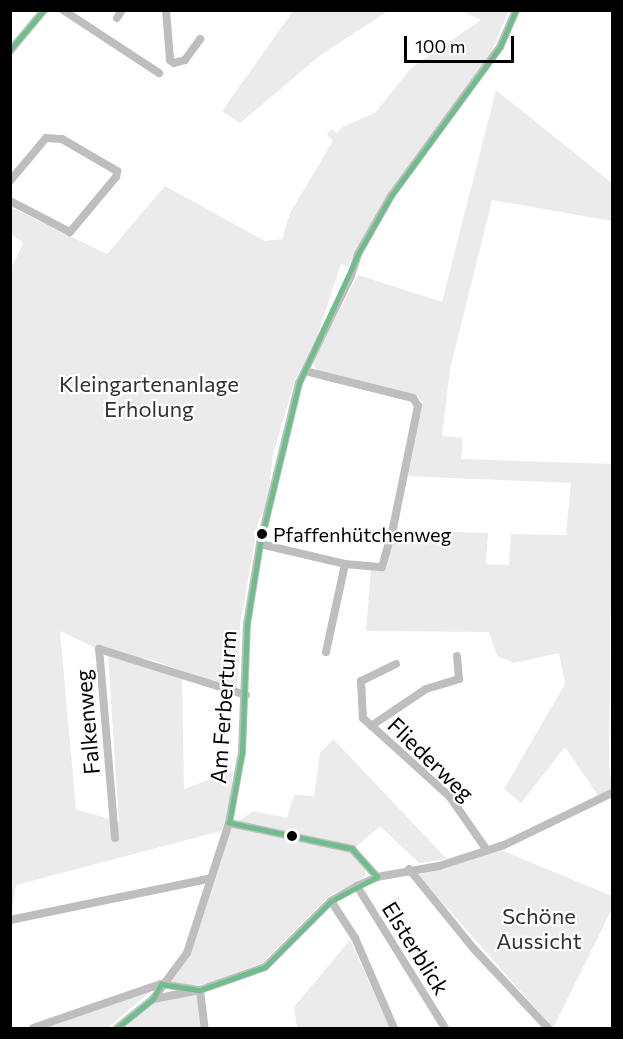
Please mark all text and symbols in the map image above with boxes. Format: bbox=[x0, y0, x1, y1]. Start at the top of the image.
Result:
scale bar bbox=[407, 24, 516, 62]
text: 100 m bbox=[415, 35, 465, 57]
park label: Kleingartenanlage Erholung bbox=[59, 370, 239, 422]
place label: Pfaffenhütchenweg bbox=[273, 522, 451, 546]
marker: Pfaffenhütchenweg bbox=[256, 528, 268, 540]
street label: Am Ferberturm bbox=[204, 629, 242, 785]
street label: Falkenweg bbox=[69, 668, 105, 776]
street label: Fliederweg bbox=[383, 712, 479, 806]
unlabelled marker bbox=[286, 830, 298, 842]
street label: Elsterblick bbox=[377, 897, 455, 999]
park label: Schöne Aussicht bbox=[496, 902, 582, 954]

